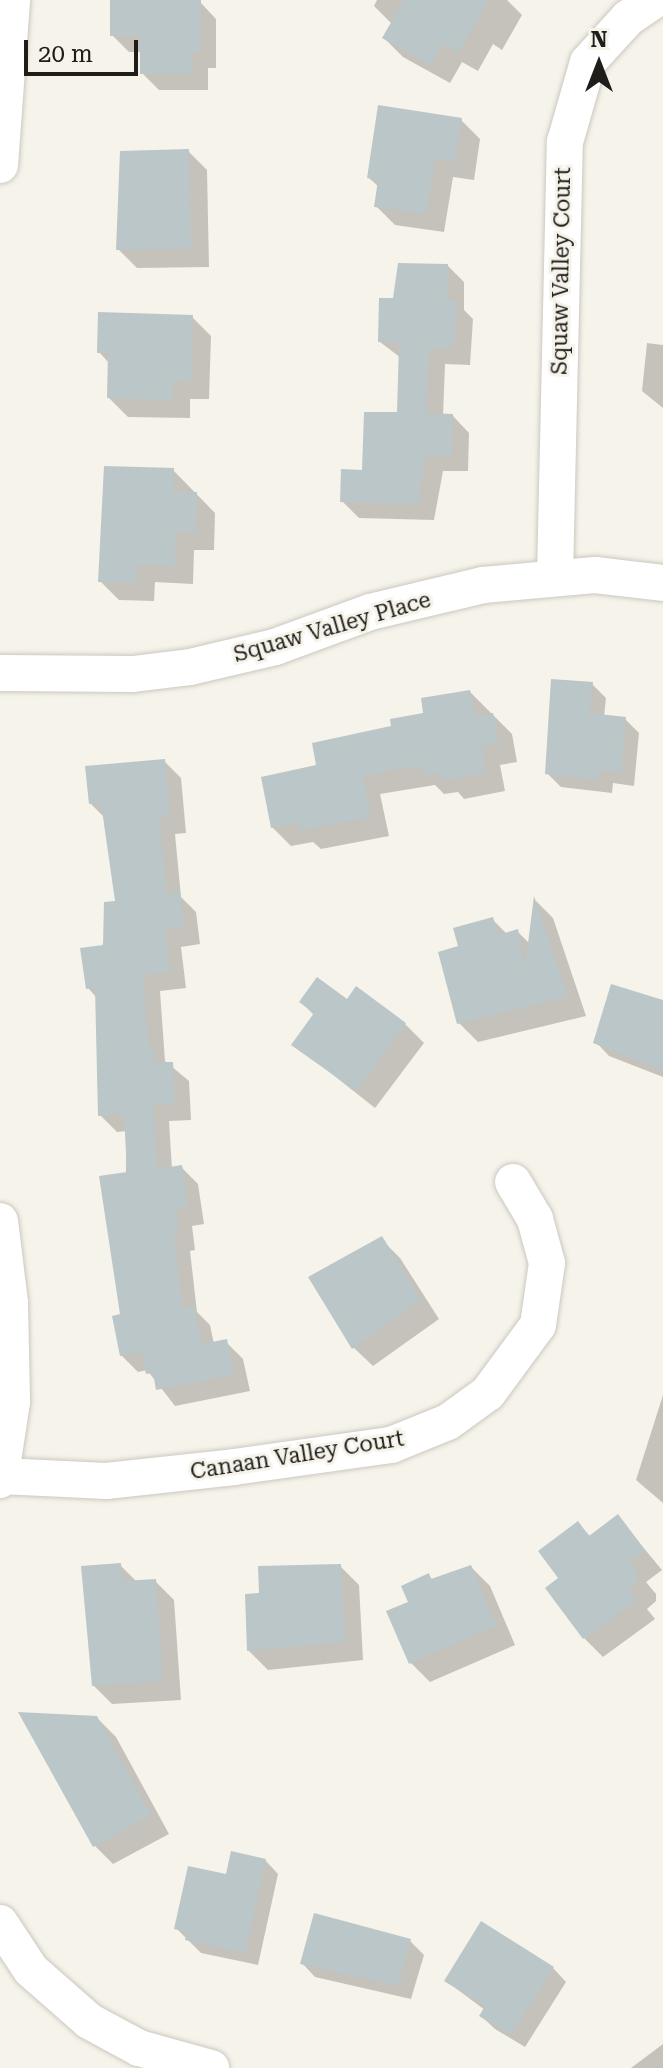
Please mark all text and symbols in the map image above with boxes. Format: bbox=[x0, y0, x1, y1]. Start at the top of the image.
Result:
scale bar bbox=[28, 24, 142, 74]
north arrow bbox=[559, 24, 639, 104]
text: N bbox=[591, 27, 607, 52]
text: 20 m bbox=[38, 40, 93, 68]
street label: Squaw Valley Court bbox=[546, 167, 576, 375]
street label: Squaw Valley Place bbox=[230, 586, 434, 668]
street label: Canaan Valley Court bbox=[188, 1425, 406, 1485]

